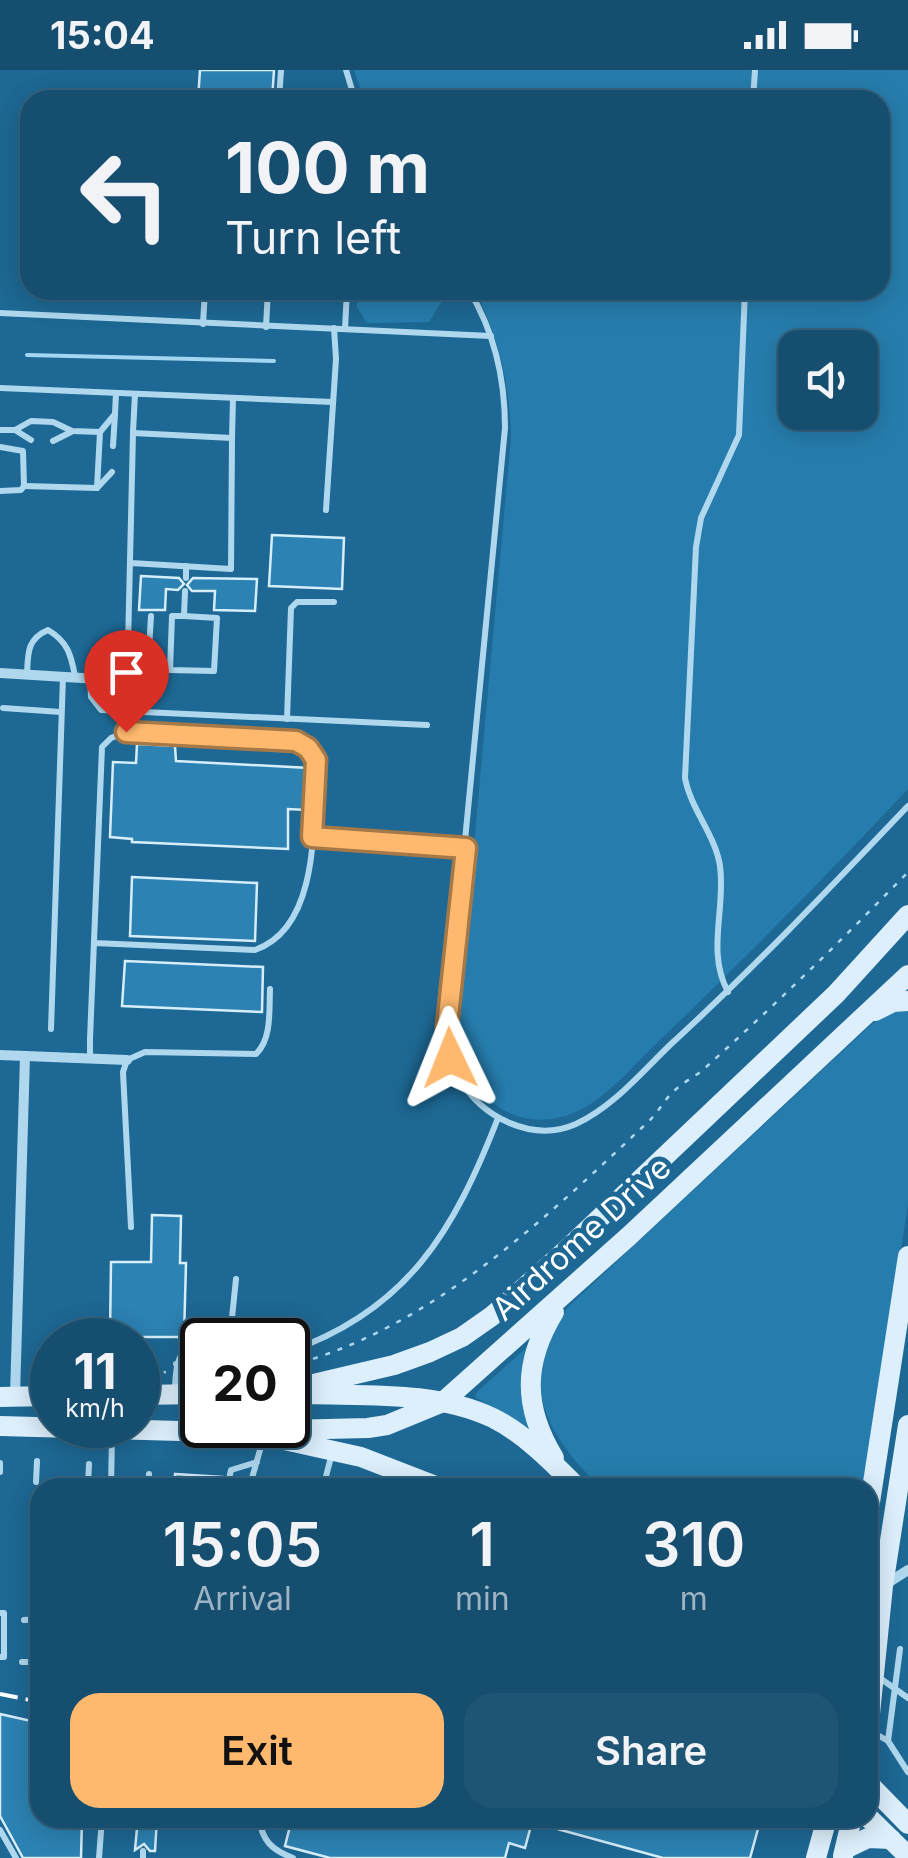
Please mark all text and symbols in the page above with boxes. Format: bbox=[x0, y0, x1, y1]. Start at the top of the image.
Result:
text: 15:04 bbox=[50, 12, 155, 58]
text: 100 m bbox=[225, 125, 430, 210]
icon: left bbox=[60, 130, 190, 260]
text: Turn left bbox=[225, 210, 401, 265]
map controls bbox=[778, 330, 878, 430]
button: sound bbox=[778, 330, 878, 430]
pin bbox=[84, 630, 169, 733]
icon: arrive bbox=[99, 645, 154, 700]
position arrow bbox=[398, 1006, 502, 1110]
street label: Airdrome Drive bbox=[484, 1148, 678, 1328]
speed limit sign: 20 bbox=[180, 1318, 310, 1448]
text: 11 bbox=[73, 1341, 117, 1401]
text: km/h bbox=[65, 1393, 125, 1423]
text: 15:05 bbox=[163, 1508, 322, 1580]
text: 1 bbox=[470, 1508, 495, 1580]
text: 310 bbox=[642, 1508, 745, 1580]
text: Arrival bbox=[193, 1579, 292, 1618]
text: min bbox=[455, 1579, 510, 1618]
text: m bbox=[680, 1579, 708, 1618]
button: Exit bbox=[70, 1693, 444, 1808]
button: Share bbox=[464, 1693, 838, 1808]

